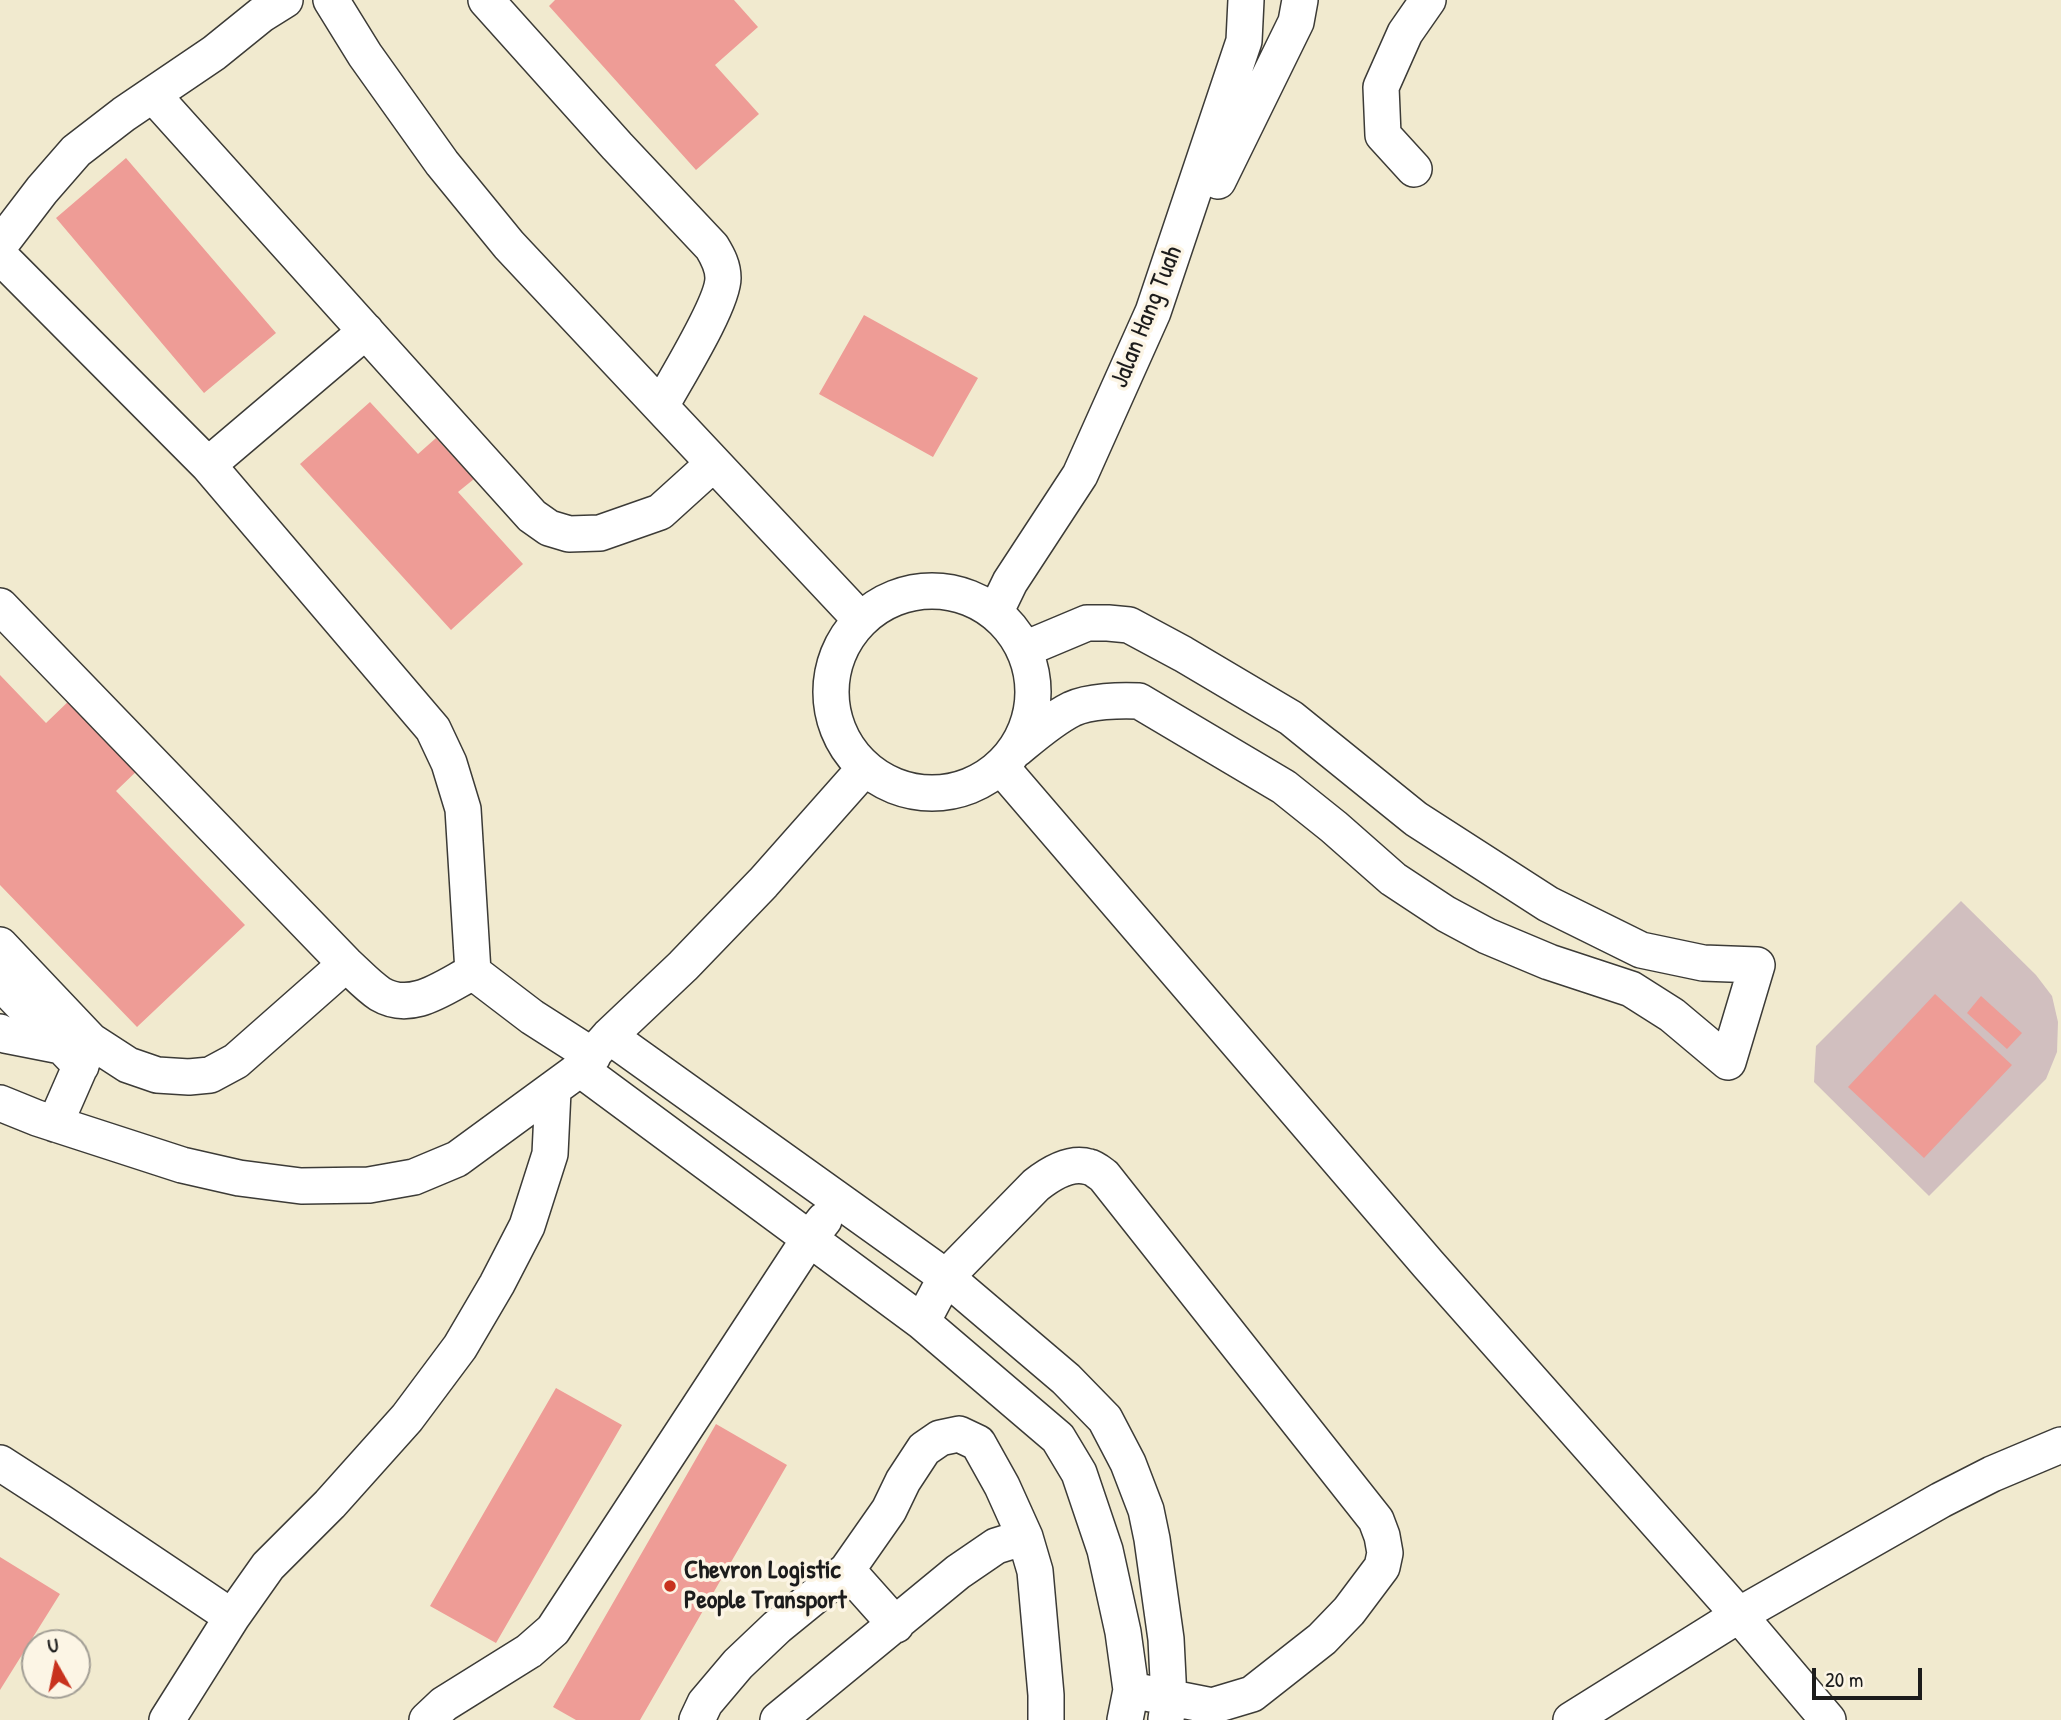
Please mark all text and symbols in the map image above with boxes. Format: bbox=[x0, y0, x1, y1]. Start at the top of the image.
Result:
street label: Jalan Hang Tuah bbox=[1104, 242, 1190, 392]
place label: Chevron Logistic People Transport bbox=[684, 1555, 846, 1616]
marker: Chevron Logistic People Transport bbox=[662, 1578, 678, 1594]
north arrow bbox=[21, 1629, 91, 1699]
text: U bbox=[46, 1632, 60, 1659]
scale bar bbox=[1816, 1654, 1926, 1698]
text: 20 m bbox=[1825, 1665, 1863, 1694]

